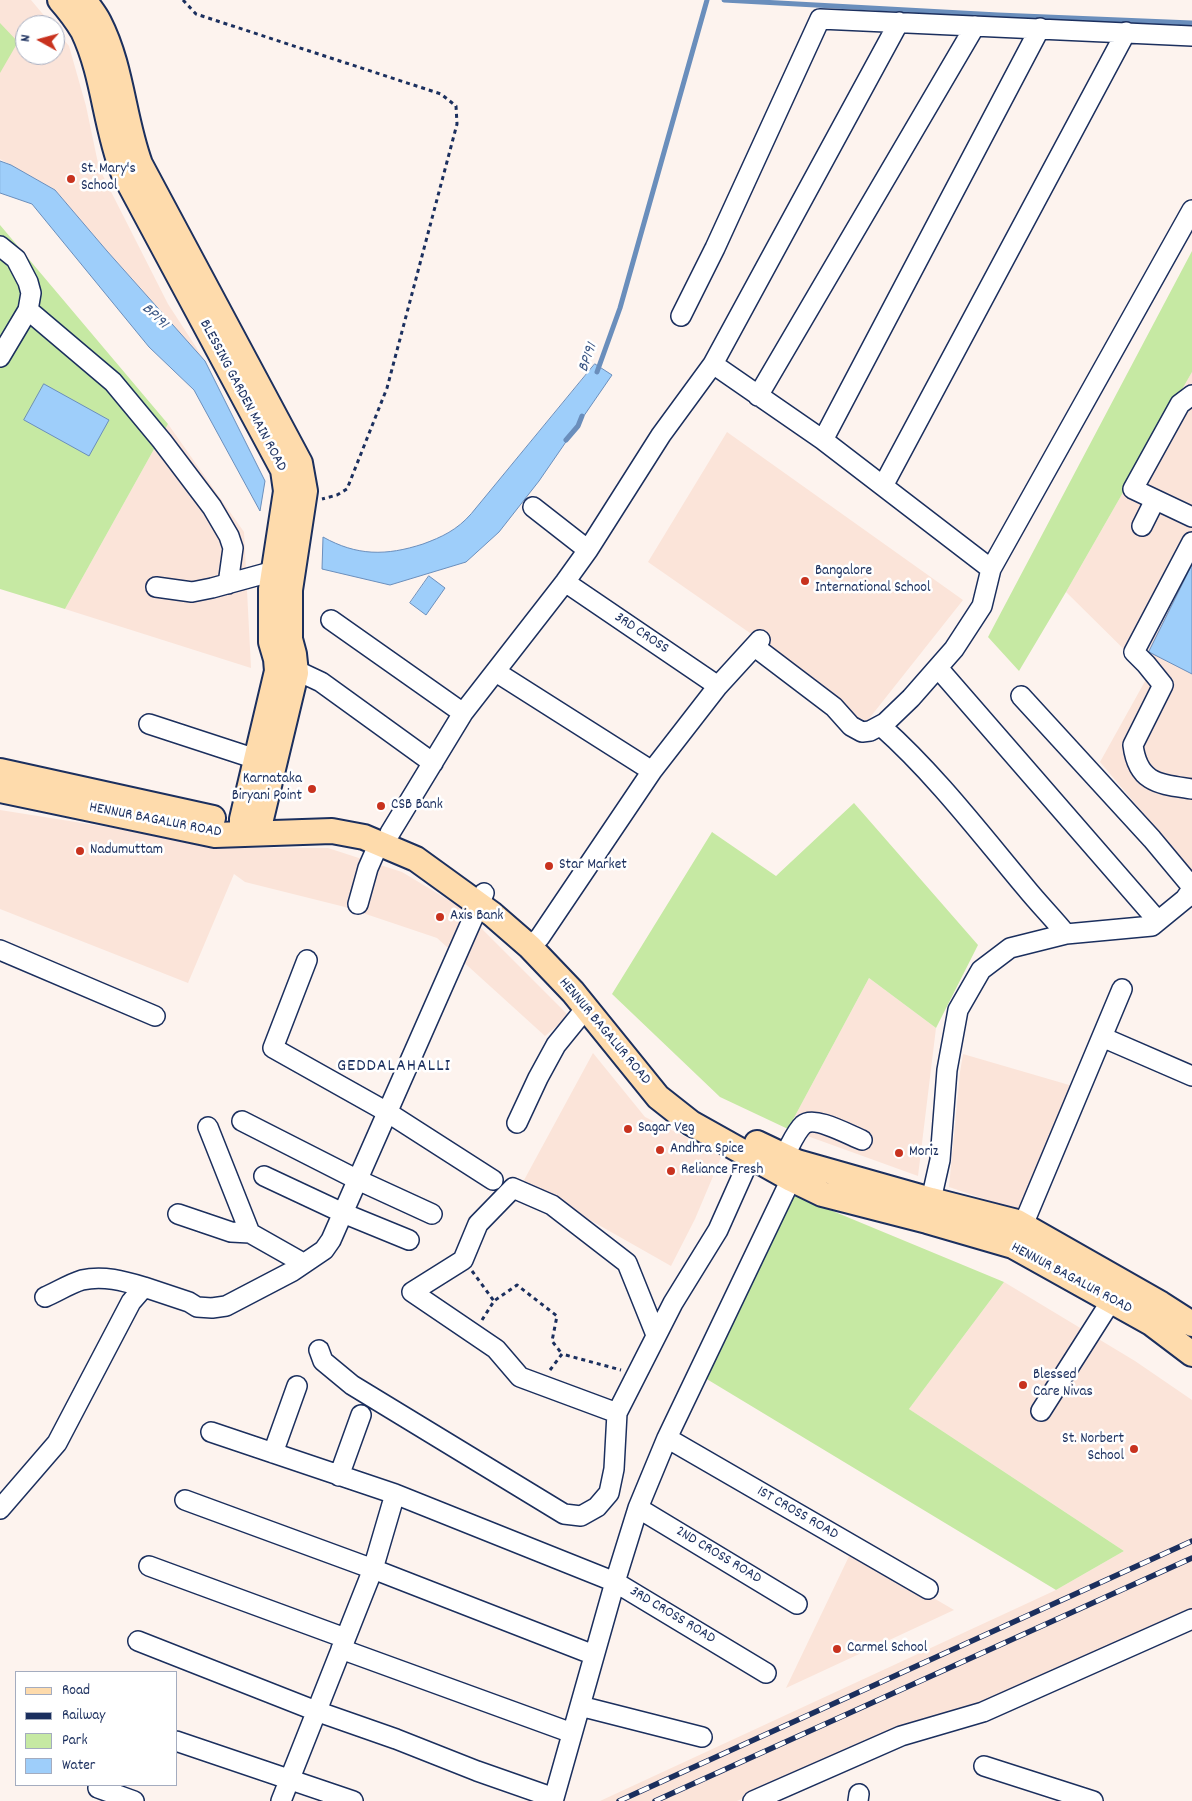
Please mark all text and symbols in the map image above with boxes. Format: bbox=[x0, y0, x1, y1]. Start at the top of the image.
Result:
north arrow bbox=[15, 15, 65, 65]
text: N bbox=[16, 34, 36, 43]
place label: St. Mary's School bbox=[81, 161, 136, 196]
marker: St. Mary's School bbox=[65, 173, 77, 185]
water label: BP191 bbox=[137, 300, 171, 334]
street label: BLESSING GARDEN MAIN ROAD bbox=[194, 317, 290, 475]
water label: BP191 bbox=[575, 341, 603, 375]
place label: Bangalore International School bbox=[815, 563, 931, 598]
marker: Bangalore International School bbox=[799, 575, 811, 587]
street label: 3RD CROSS bbox=[610, 609, 672, 659]
place label: Karnataka Biryani Point bbox=[232, 771, 302, 806]
marker: Karnataka Biryani Point bbox=[306, 783, 318, 795]
place label: CSB Bank bbox=[391, 797, 443, 815]
street label: HENNUR BAGALUR ROAD bbox=[87, 799, 223, 843]
marker: CSB Bank bbox=[375, 800, 387, 812]
place label: Nadumuttam bbox=[90, 842, 163, 860]
marker: Nadumuttam bbox=[74, 845, 86, 857]
place label: Star Market bbox=[559, 857, 627, 875]
marker: Star Market bbox=[543, 860, 555, 872]
place label: Axis Bank bbox=[450, 908, 503, 926]
marker: Axis Bank bbox=[434, 911, 446, 923]
street label: HENNUR BAGALUR ROAD bbox=[554, 975, 654, 1089]
district label: GEDDALAHALLI bbox=[335, 1057, 453, 1079]
place label: Sagar Veg bbox=[638, 1120, 695, 1138]
marker: Sagar Veg bbox=[622, 1123, 634, 1135]
place label: Andhra Spice bbox=[670, 1141, 744, 1159]
marker: Andhra Spice bbox=[654, 1144, 666, 1156]
place label: Moriz bbox=[909, 1144, 938, 1162]
marker: Moriz bbox=[893, 1147, 905, 1159]
place label: Reliance Fresh bbox=[681, 1162, 763, 1180]
marker: Reliance Fresh bbox=[665, 1165, 677, 1177]
street label: HENNUR BAGALUR ROAD bbox=[1007, 1240, 1135, 1318]
place label: Blessed Care Nivas bbox=[1033, 1367, 1093, 1402]
marker: Blessed Care Nivas bbox=[1017, 1379, 1029, 1391]
place label: St. Norbert School bbox=[1062, 1431, 1124, 1466]
marker: St. Norbert School bbox=[1128, 1443, 1140, 1455]
street label: 1ST CROSS ROAD bbox=[753, 1483, 841, 1545]
street label: 2ND CROSS ROAD bbox=[672, 1523, 764, 1589]
street label: 3RD CROSS ROAD bbox=[626, 1583, 718, 1649]
place label: Carmel School bbox=[847, 1640, 927, 1658]
marker: Carmel School bbox=[831, 1643, 843, 1655]
legend bbox=[15, 1671, 178, 1786]
text: Road bbox=[62, 1680, 90, 1702]
text: Railway bbox=[62, 1705, 105, 1727]
text: Park bbox=[62, 1730, 88, 1752]
text: Water bbox=[62, 1755, 95, 1777]

